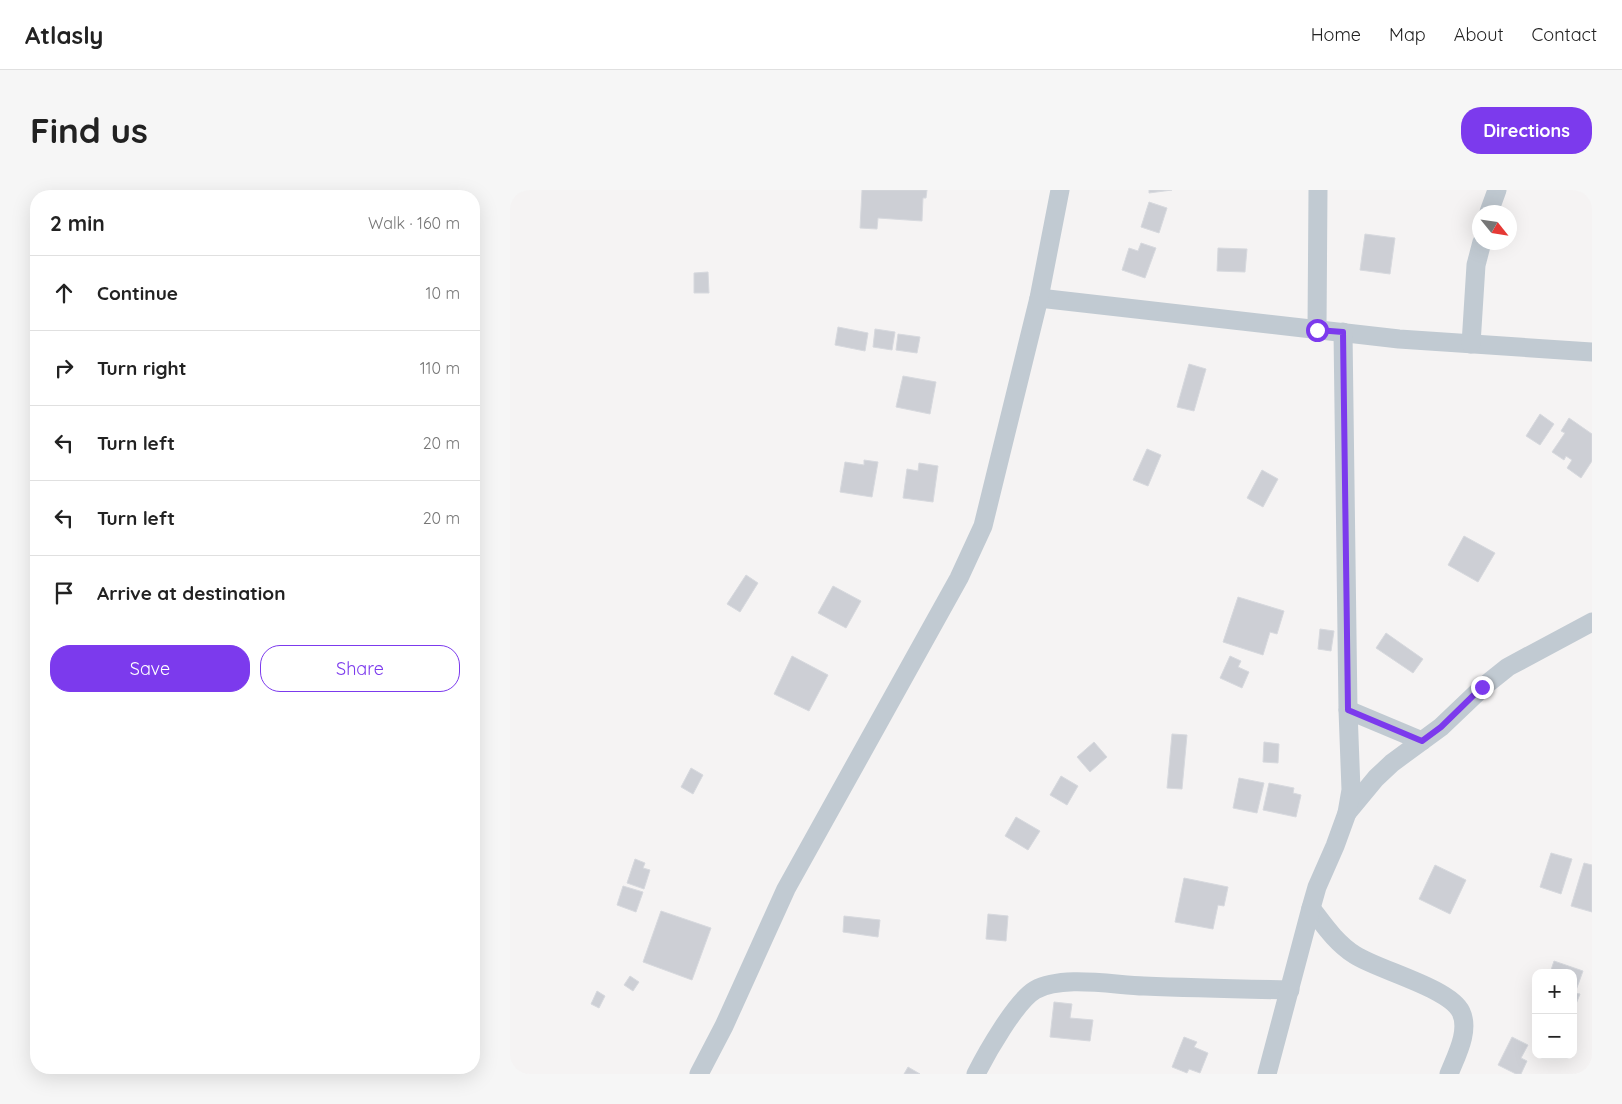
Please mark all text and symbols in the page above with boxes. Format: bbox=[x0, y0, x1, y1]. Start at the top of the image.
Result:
text: Atlasly bbox=[25, 20, 103, 50]
text: Home bbox=[1311, 23, 1361, 46]
text: Map bbox=[1389, 23, 1426, 46]
text: About bbox=[1454, 23, 1504, 46]
text: Contact bbox=[1532, 23, 1597, 46]
button: Directions bbox=[1461, 107, 1592, 154]
text: Find us bbox=[30, 108, 148, 152]
north arrow bbox=[1472, 205, 1517, 250]
text: 2 min bbox=[50, 210, 105, 236]
text: Walk · 160 m bbox=[368, 213, 460, 233]
icon: ahead bbox=[50, 279, 78, 307]
text: Continue bbox=[97, 281, 178, 305]
text: 10 m bbox=[426, 283, 460, 303]
route start bbox=[1306, 319, 1329, 342]
icon: right bbox=[50, 354, 78, 382]
text: Turn right bbox=[97, 356, 186, 380]
text: 110 m bbox=[420, 358, 460, 378]
icon: left bbox=[50, 429, 78, 457]
text: Turn left bbox=[97, 431, 175, 455]
text: 20 m bbox=[423, 433, 460, 453]
icon: left bbox=[50, 504, 78, 532]
text: Turn left bbox=[97, 506, 175, 530]
text: 20 m bbox=[423, 508, 460, 528]
icon: arrive bbox=[50, 579, 78, 607]
text: Arrive at destination bbox=[97, 581, 286, 605]
button: Save bbox=[50, 645, 250, 692]
button: Share bbox=[260, 645, 460, 692]
route end bbox=[1471, 676, 1494, 699]
map controls bbox=[1532, 969, 1577, 1059]
button: + bbox=[1532, 969, 1577, 1014]
button: − bbox=[1532, 1014, 1577, 1059]

